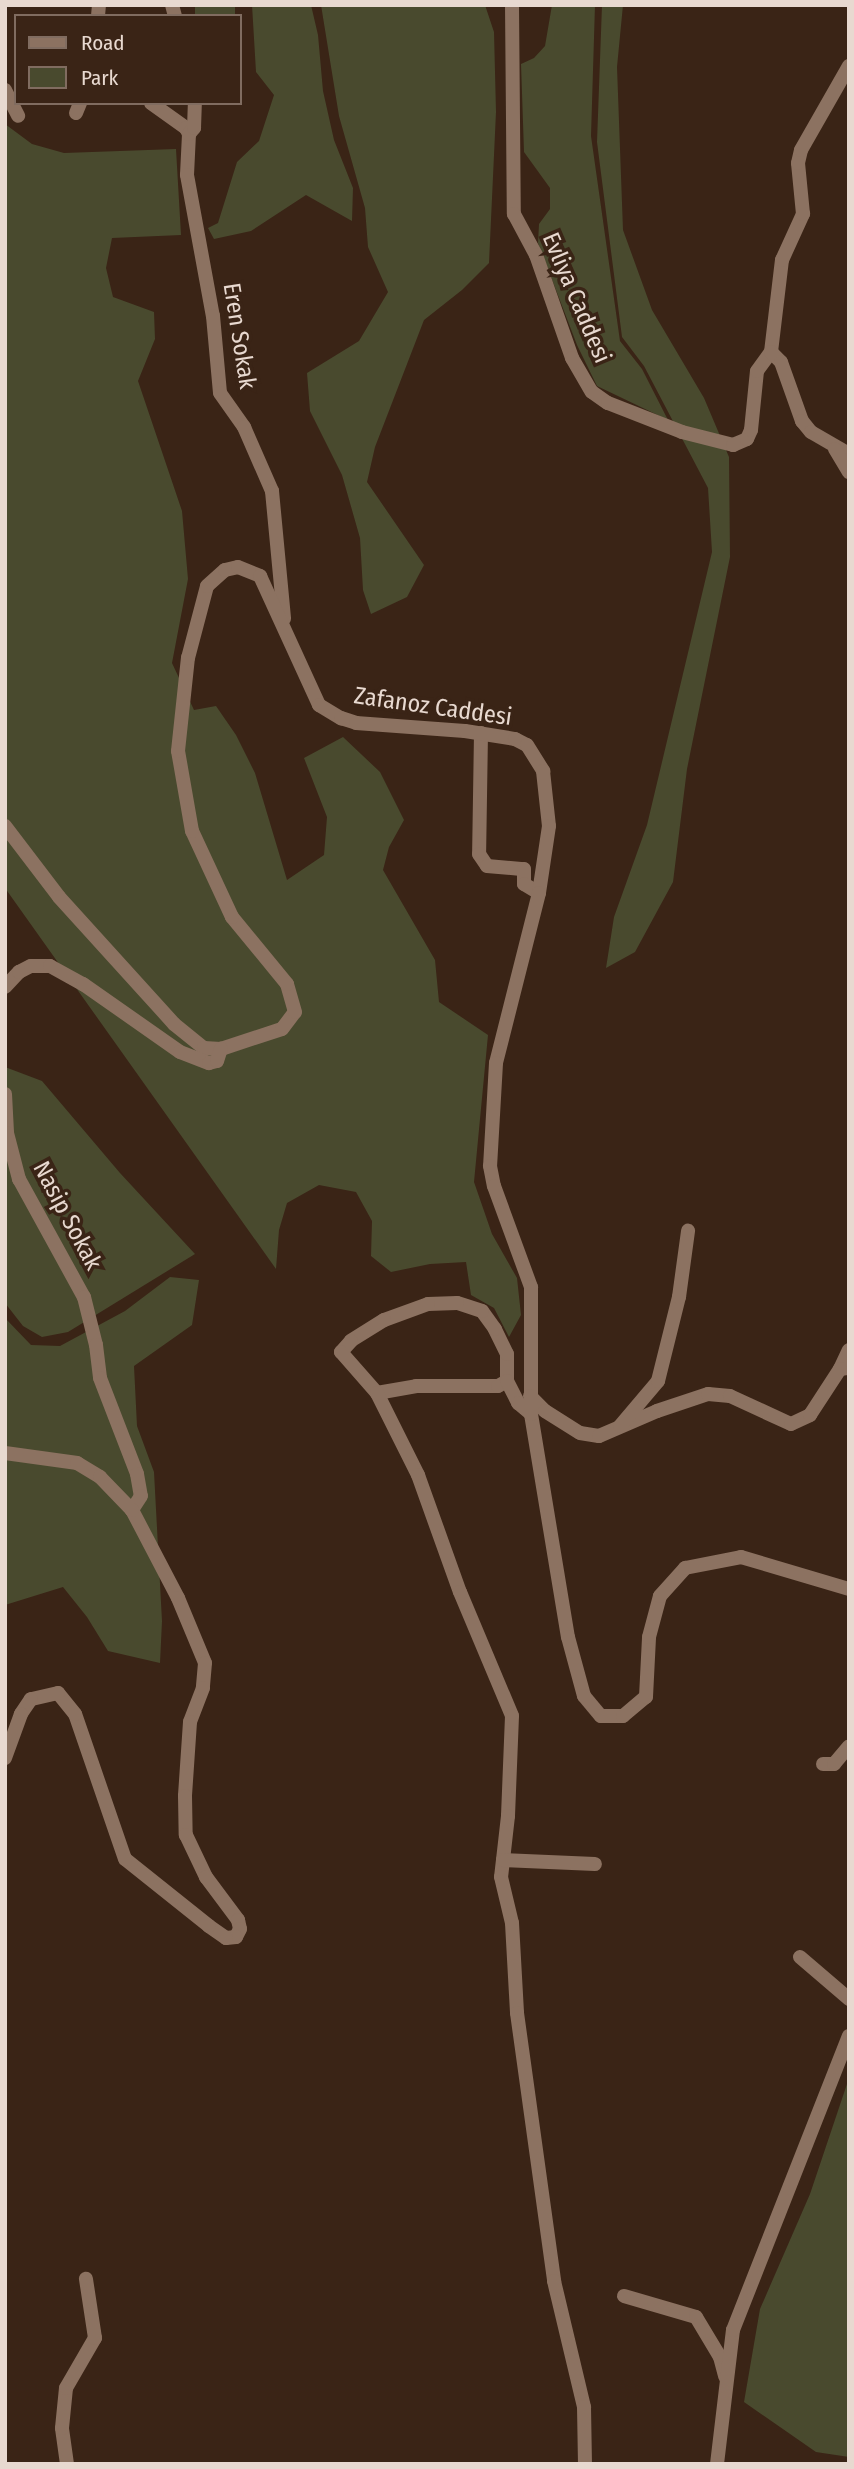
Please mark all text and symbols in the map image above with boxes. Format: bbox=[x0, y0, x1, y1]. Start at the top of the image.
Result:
legend bbox=[14, 14, 242, 105]
text: Road bbox=[81, 30, 125, 56]
text: Park bbox=[81, 65, 118, 91]
street label: Evliya Caddesi bbox=[536, 228, 616, 368]
street label: Eren Sokak bbox=[216, 281, 262, 391]
street label: Zafanoz Caddesi bbox=[352, 682, 514, 732]
street label: Nasip Sokak bbox=[26, 1157, 108, 1275]

